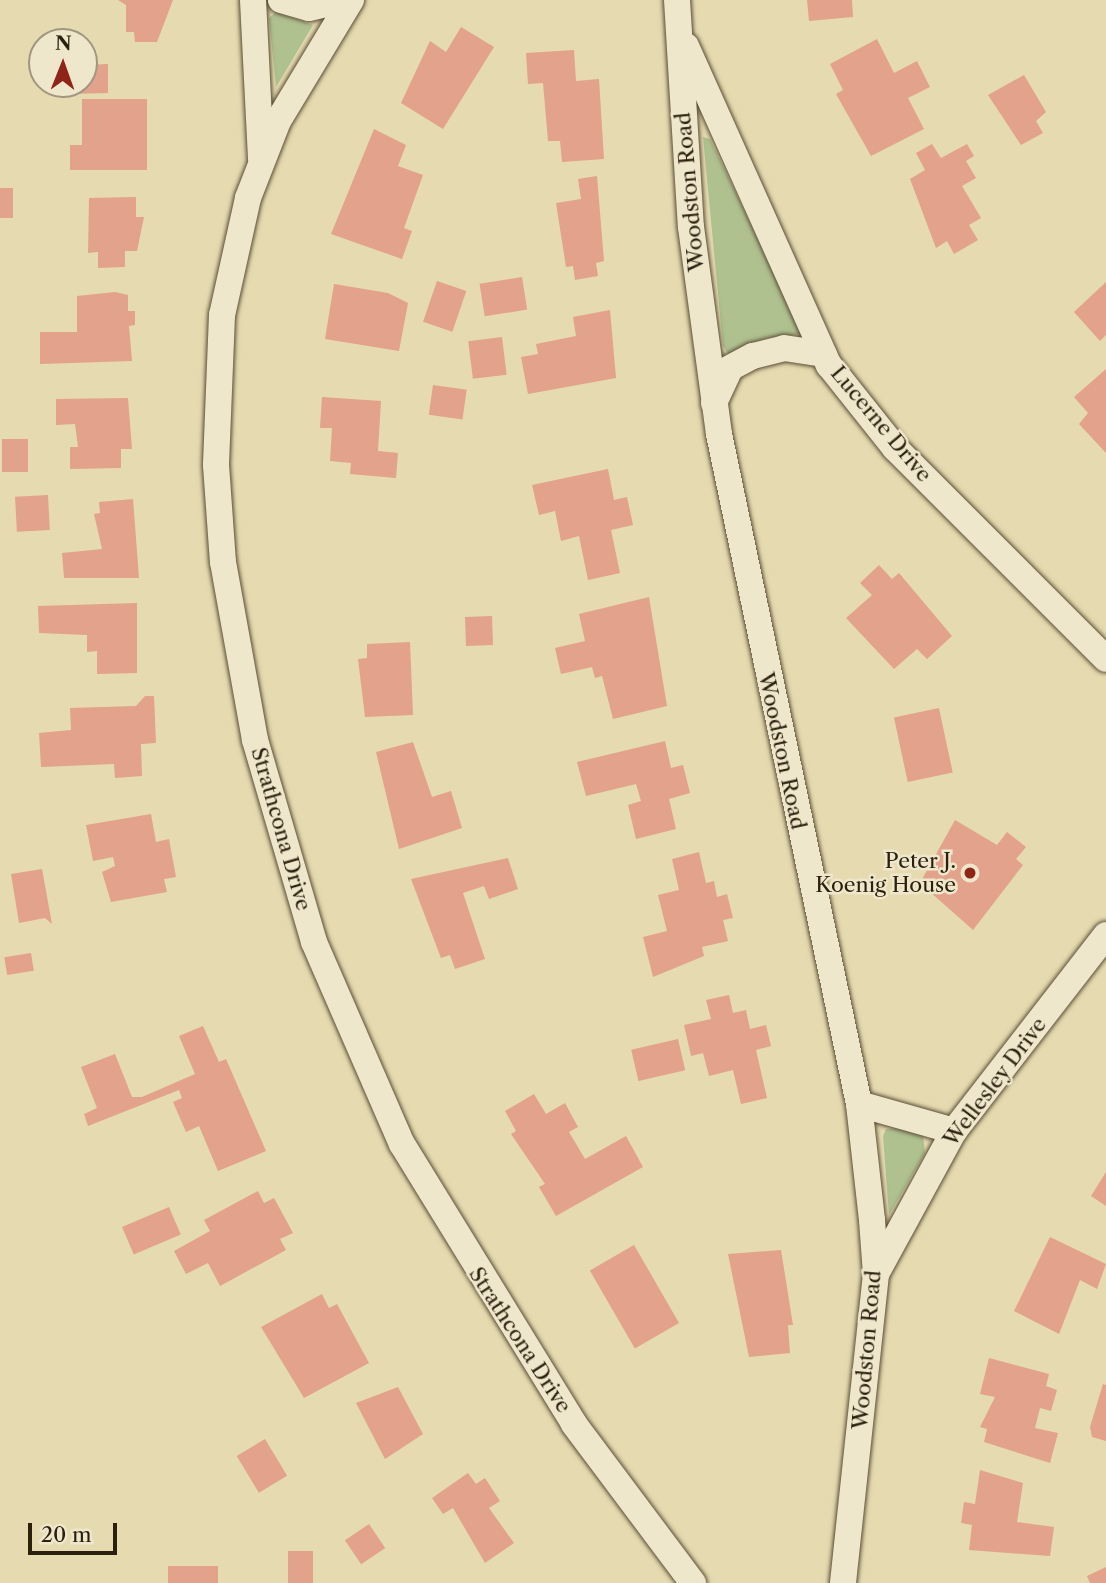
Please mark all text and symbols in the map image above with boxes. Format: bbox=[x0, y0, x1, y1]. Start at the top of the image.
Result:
north arrow bbox=[28, 28, 98, 98]
text: N bbox=[55, 32, 72, 55]
street label: Woodston Road bbox=[670, 111, 710, 273]
street label: Lucerne Drive bbox=[825, 361, 937, 487]
street label: Woodston Road bbox=[753, 670, 811, 832]
street label: Strathcona Drive bbox=[246, 744, 316, 914]
place label: Peter J. Koenig House bbox=[815, 848, 956, 898]
marker: Peter J. Koenig House bbox=[962, 865, 978, 881]
street label: Wellesley Drive bbox=[938, 1012, 1052, 1152]
street label: Strathcona Drive bbox=[463, 1262, 577, 1418]
street label: Woodston Road bbox=[847, 1269, 887, 1431]
scale bar bbox=[32, 1510, 121, 1554]
text: 20 m bbox=[41, 1522, 92, 1547]

